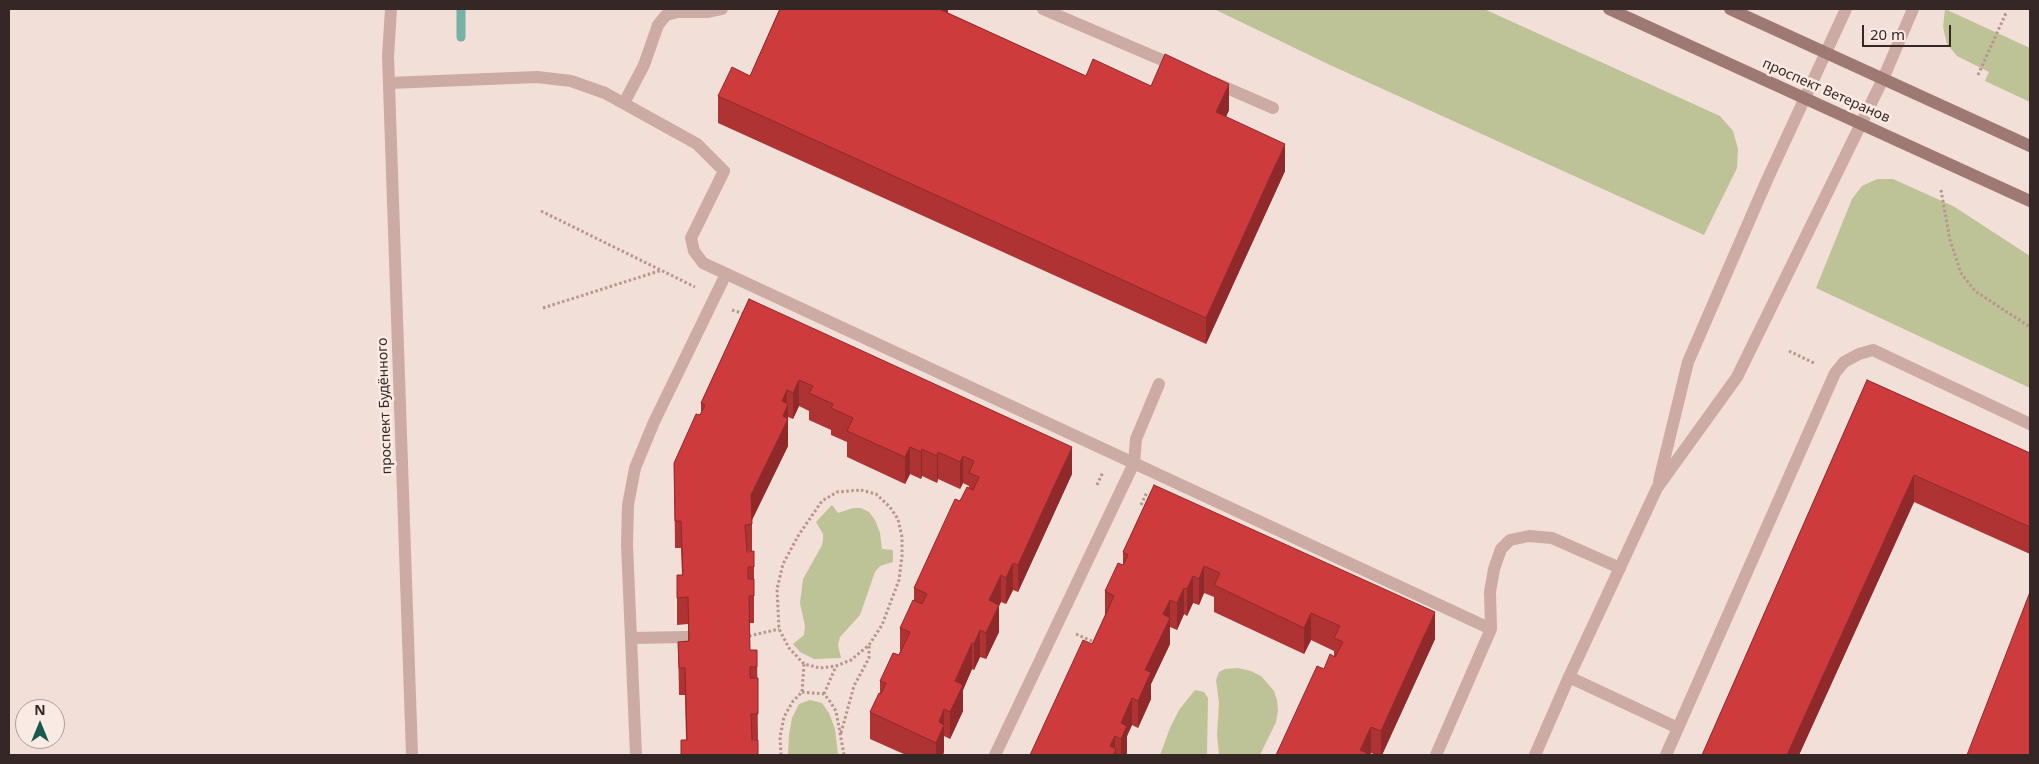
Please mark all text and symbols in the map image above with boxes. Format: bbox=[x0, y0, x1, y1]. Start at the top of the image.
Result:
scale bar bbox=[1864, 15, 1953, 47]
text: 20 m bbox=[1870, 24, 1905, 44]
street label: проспект Ветеранов bbox=[1760, 55, 1892, 127]
street label: проспект Будённого bbox=[374, 337, 396, 475]
north arrow bbox=[15, 699, 65, 749]
text: N bbox=[34, 700, 46, 719]

